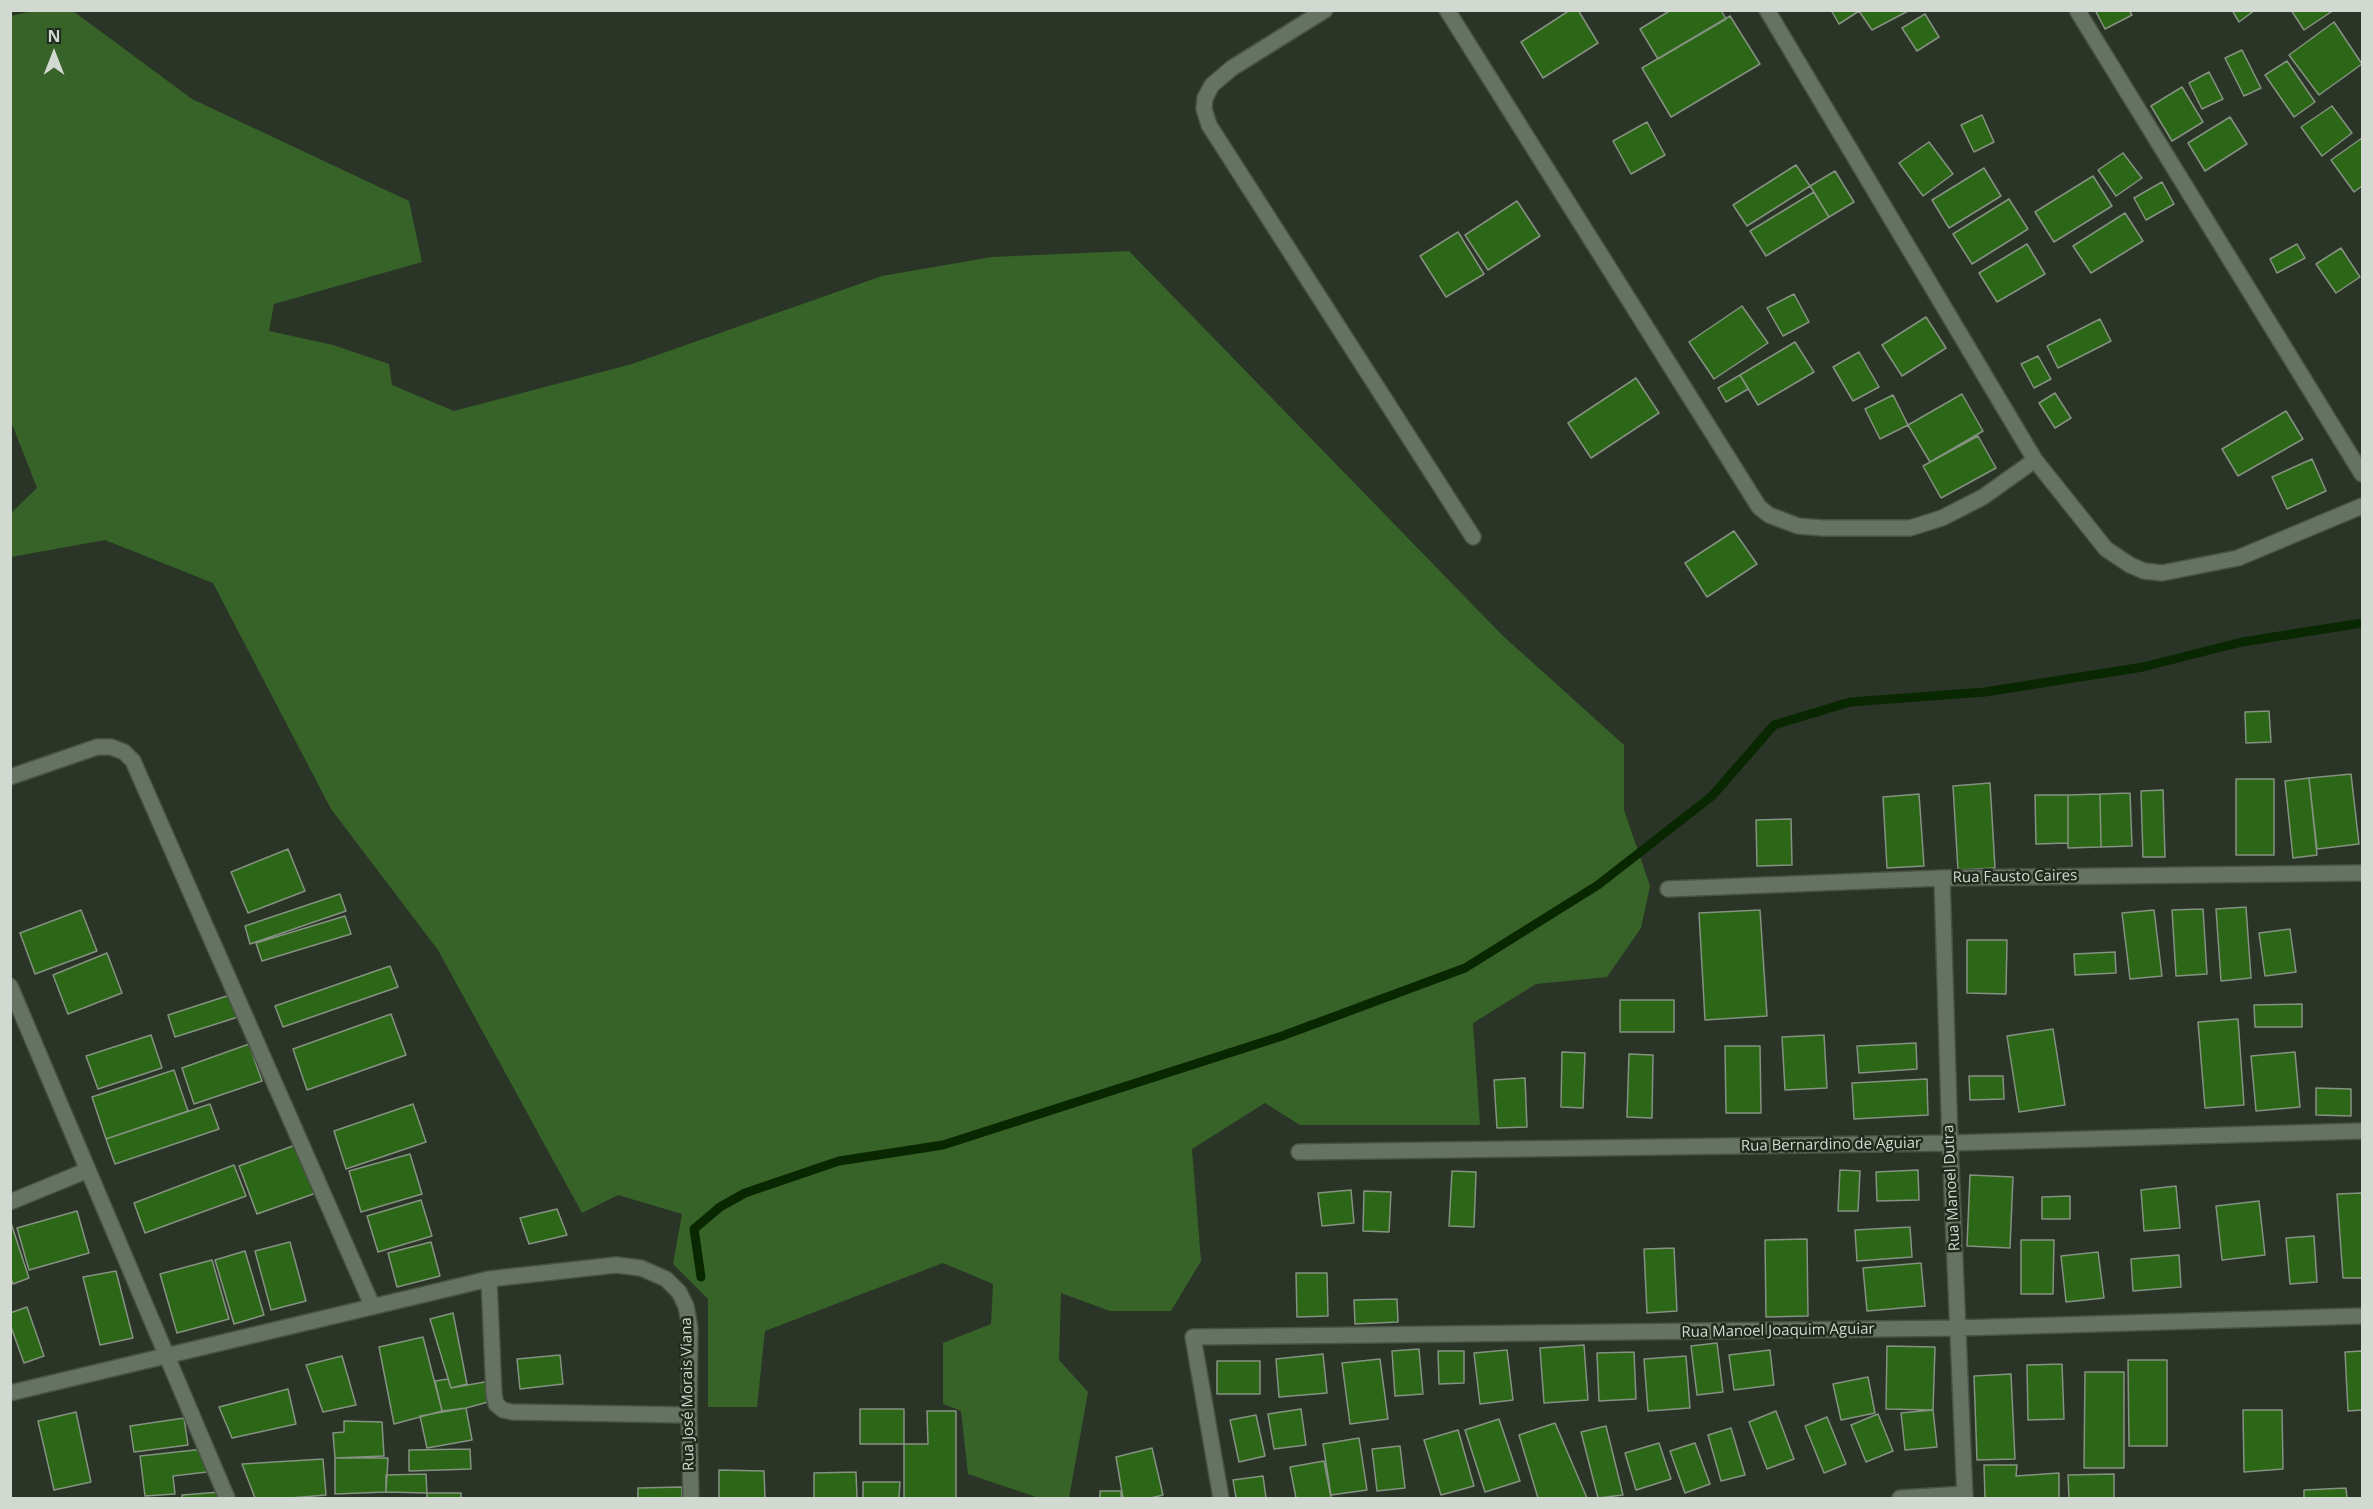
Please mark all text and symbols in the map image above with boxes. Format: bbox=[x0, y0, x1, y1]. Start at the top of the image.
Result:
north arrow bbox=[24, 24, 84, 84]
text: N bbox=[47, 25, 61, 47]
street label: Rua Fausto Caires bbox=[1953, 867, 2077, 887]
street label: Rua Manoel Dutra bbox=[1940, 1124, 1964, 1252]
street label: Rua Bernardino de Aguiar bbox=[1741, 1134, 1921, 1156]
street label: Rua José Morais Viana bbox=[678, 1317, 698, 1471]
street label: Rua Manoel Joaquim Aguiar bbox=[1681, 1320, 1875, 1342]

